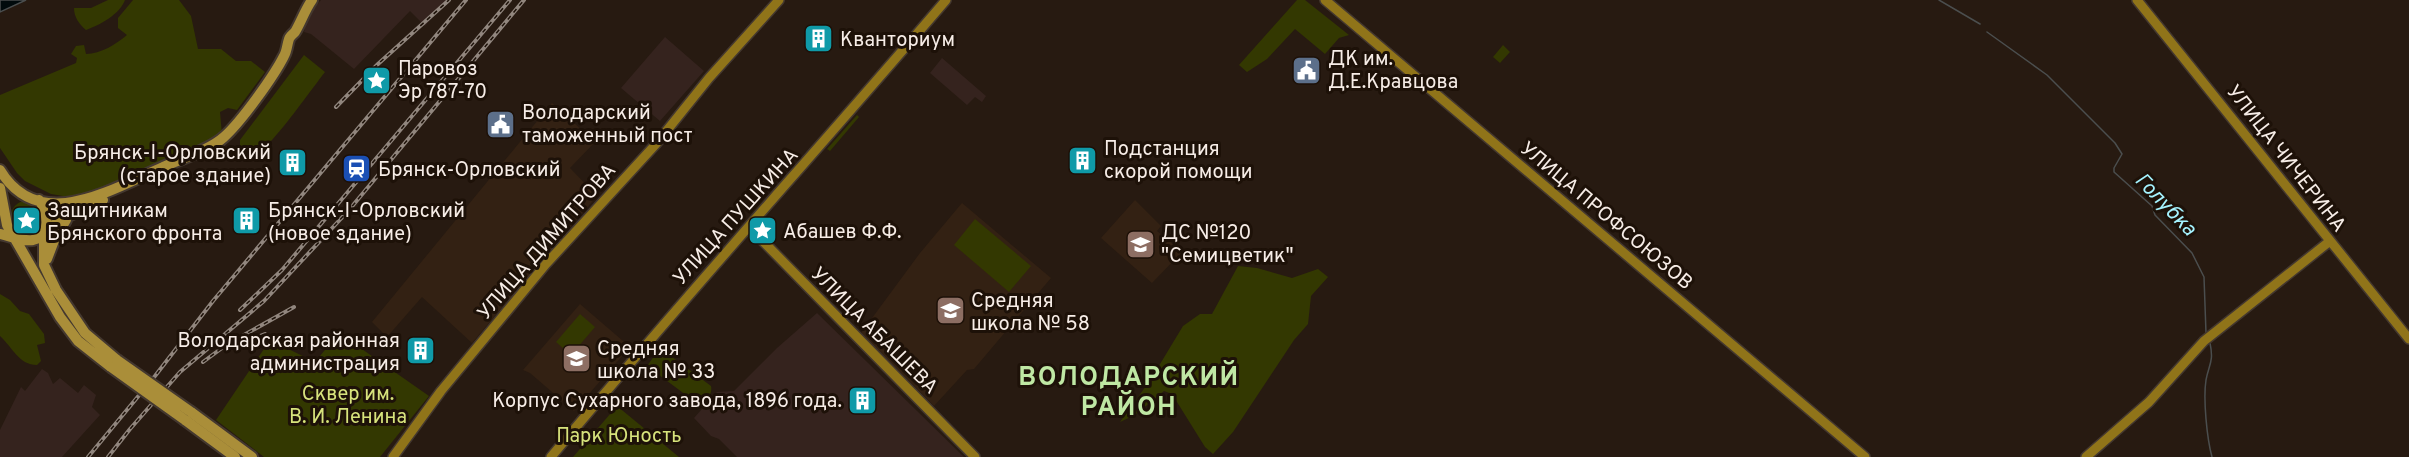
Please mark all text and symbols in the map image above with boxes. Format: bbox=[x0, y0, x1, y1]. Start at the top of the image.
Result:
building icon: Кванториум bbox=[803, 23, 835, 55]
place label: Кванториум bbox=[840, 28, 955, 54]
place label: ДК им. Д.Е.Кравцова bbox=[1328, 47, 1458, 96]
public building icon: ДК им. Д.Е.Кравцова bbox=[1291, 54, 1323, 86]
place label: Паровоз Эр 787-70 bbox=[398, 57, 487, 106]
place icon: Паровоз Эр 787-70 bbox=[361, 64, 393, 96]
street label: УЛИЦА ЧИЧЕРИНА bbox=[2220, 80, 2351, 238]
place label: Володарский таможенный пост bbox=[522, 101, 693, 150]
public building icon: Володарский таможенный пост bbox=[485, 108, 517, 140]
place label: Подстанция скорой помощи bbox=[1104, 137, 1253, 186]
street label: УЛИЦА ПРОФСОЮЗОВ bbox=[1514, 137, 1697, 296]
place label: Брянск-I-Орловский (старое здание) bbox=[74, 141, 271, 190]
street label: УЛИЦА ПУШКИНА bbox=[668, 143, 805, 291]
building icon: Подстанция скорой помощи bbox=[1067, 144, 1099, 176]
building icon: Брянск-I-Орловский (старое здание) bbox=[276, 147, 308, 179]
station icon: Брянск-Орловский bbox=[341, 153, 373, 185]
place label: Брянск-Орловский bbox=[378, 158, 560, 184]
street label: УЛИЦА ДИМИТРОВА bbox=[472, 159, 623, 326]
water label: Голубка bbox=[2128, 168, 2202, 243]
place label: Защитникам Брянского фронта bbox=[47, 199, 222, 248]
place label: Брянск-I-Орловский (новое здание) bbox=[268, 199, 465, 248]
place icon: Защитникам Брянского фронта bbox=[10, 205, 42, 237]
building icon: Брянск-I-Орловский (новое здание) bbox=[231, 205, 263, 237]
place icon: Абашев Ф.Ф. bbox=[746, 215, 778, 247]
place label: Абашев Ф.Ф. bbox=[783, 220, 902, 246]
place label: ДС №120 "Семицветик" bbox=[1161, 221, 1294, 270]
school or university icon: ДС №120 "Семицветик" bbox=[1124, 228, 1156, 260]
street label: УЛИЦА АБАШЕВА bbox=[804, 262, 943, 401]
place label: Средняя школа № 58 bbox=[971, 289, 1090, 338]
school or university icon: Средняя школа № 58 bbox=[934, 295, 966, 327]
place label: Володарская районная администрация bbox=[178, 329, 400, 378]
building icon: Володарская районная администрация bbox=[405, 335, 437, 367]
place label: Средняя школа № 33 bbox=[597, 337, 715, 386]
school or university icon: Средняя школа № 33 bbox=[560, 343, 592, 375]
district label: ВОЛОДАРСКИЙ РАЙОН bbox=[1018, 360, 1240, 425]
park label: Сквер им. В. И. Ленина bbox=[289, 382, 407, 431]
building icon: Корпус Сухарного завода, 1896 года. bbox=[847, 384, 879, 416]
place label: Корпус Сухарного завода, 1896 года. bbox=[492, 389, 842, 415]
park label: Парк Юность bbox=[556, 424, 682, 450]

